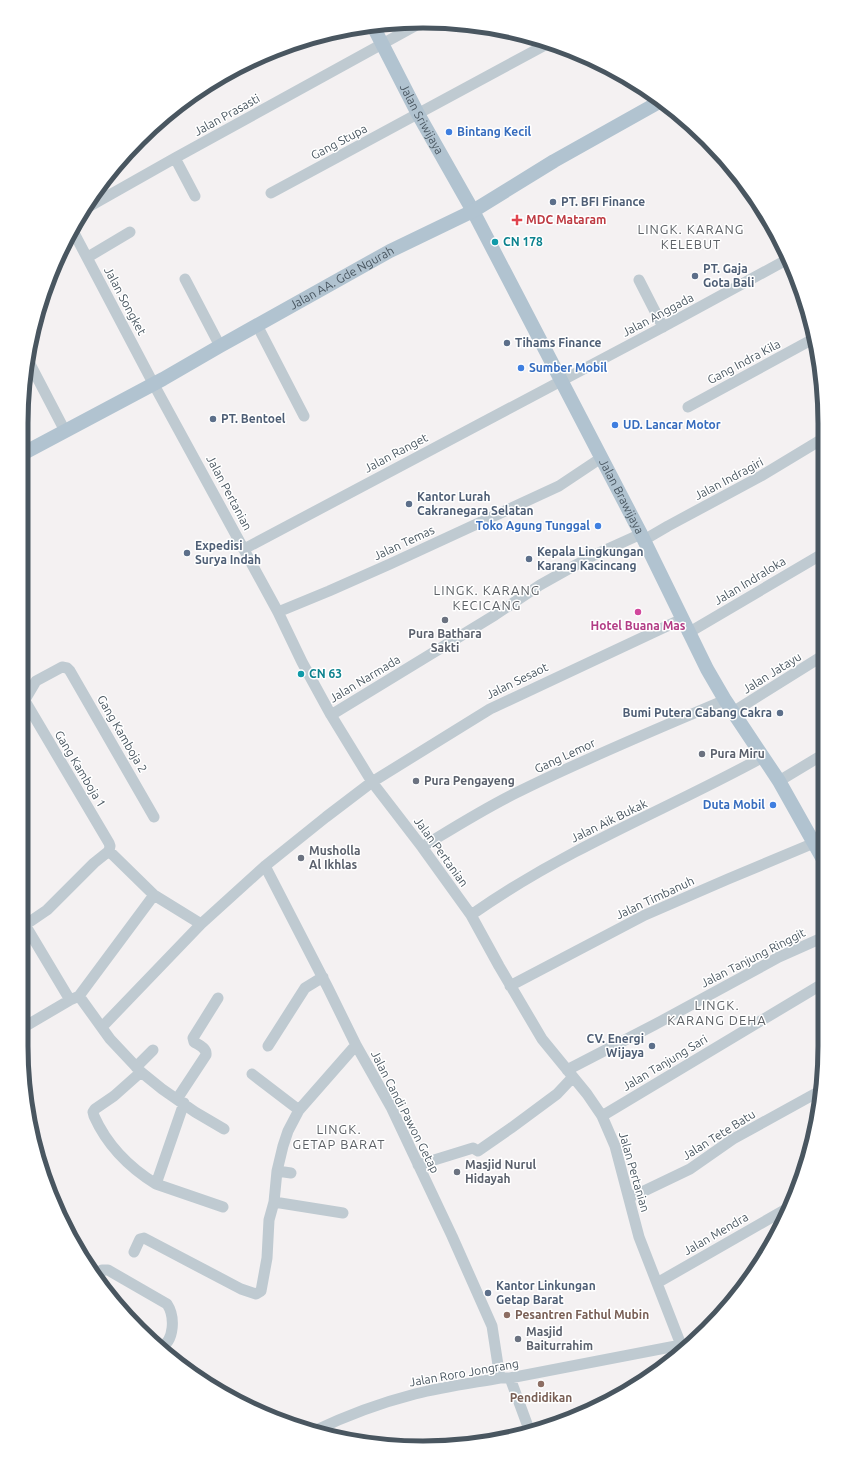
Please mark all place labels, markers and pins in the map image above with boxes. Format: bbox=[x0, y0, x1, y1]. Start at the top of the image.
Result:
place label: Bintang Kecil bbox=[457, 125, 531, 138]
marker: Bintang Kecil bbox=[444, 127, 454, 137]
place label: PT. BFI Finance bbox=[561, 195, 645, 208]
marker: PT. BFI Finance bbox=[548, 197, 558, 207]
place label: MDC Mataram bbox=[526, 213, 606, 226]
marker: MDC Mataram bbox=[511, 214, 523, 226]
place label: CN 178 bbox=[503, 235, 543, 248]
marker: CN 178 bbox=[490, 237, 500, 247]
place label: PT. Gaja Gota Bali bbox=[703, 262, 754, 289]
marker: PT. Gaja Gota Bali bbox=[690, 271, 700, 281]
place label: Tihams Finance bbox=[515, 336, 602, 349]
marker: Tihams Finance bbox=[502, 338, 512, 348]
place label: Sumber Mobil bbox=[529, 361, 607, 374]
marker: Sumber Mobil bbox=[516, 363, 526, 373]
place label: PT. Bentoel bbox=[221, 412, 286, 425]
marker: PT. Bentoel bbox=[208, 414, 218, 424]
place label: UD. Lancar Motor bbox=[623, 418, 721, 431]
marker: UD. Lancar Motor bbox=[610, 420, 620, 430]
place label: Kantor Lurah Cakranegara Selatan bbox=[417, 490, 534, 517]
marker: Kantor Lurah Cakranegara Selatan bbox=[404, 499, 414, 509]
place label: Toko Agung Tunggal bbox=[476, 519, 590, 532]
marker: Toko Agung Tunggal bbox=[593, 521, 603, 531]
place label: Expedisi Surya Indah bbox=[195, 539, 261, 566]
place label: Kepala Lingkungan Karang Kacincang bbox=[537, 545, 644, 572]
marker: Expedisi Surya Indah bbox=[182, 548, 192, 558]
marker: Kepala Lingkungan Karang Kacincang bbox=[524, 554, 534, 564]
marker: Hotel Buana Mas bbox=[633, 607, 643, 617]
marker: Pura Bathara Sakti bbox=[440, 615, 450, 625]
place label: Hotel Buana Mas bbox=[590, 619, 686, 632]
place label: Pura Bathara Sakti bbox=[408, 627, 482, 654]
place label: CN 63 bbox=[309, 667, 342, 680]
marker: CN 63 bbox=[296, 669, 306, 679]
place label: Bumi Putera Cabang Cakra bbox=[623, 706, 772, 719]
marker: Bumi Putera Cabang Cakra bbox=[775, 708, 785, 718]
place label: Pura Miru bbox=[710, 747, 765, 760]
marker: Pura Miru bbox=[697, 749, 707, 759]
place label: Pura Pengayeng bbox=[424, 774, 515, 787]
marker: Pura Pengayeng bbox=[411, 776, 421, 786]
place label: Duta Mobil bbox=[703, 798, 765, 811]
marker: Duta Mobil bbox=[768, 800, 778, 810]
place label: Musholla Al Ikhlas bbox=[309, 844, 361, 871]
marker: Musholla Al Ikhlas bbox=[296, 853, 306, 863]
place label: CV. Energi Wijaya bbox=[587, 1032, 644, 1059]
marker: CV. Energi Wijaya bbox=[647, 1041, 657, 1051]
place label: Masjid Nurul Hidayah bbox=[465, 1158, 536, 1185]
marker: Masjid Nurul Hidayah bbox=[452, 1167, 462, 1177]
place label: Kantor Linkungan Getap Barat bbox=[496, 1279, 596, 1306]
marker: Kantor Linkungan Getap Barat bbox=[483, 1288, 493, 1298]
place label: Pesantren Fathul Mubin bbox=[515, 1308, 649, 1321]
marker: Pesantren Fathul Mubin bbox=[502, 1310, 512, 1320]
place label: Masjid Baiturrahim bbox=[526, 1325, 593, 1352]
marker: Masjid Baiturrahim bbox=[513, 1334, 523, 1344]
marker: Pendidikan bbox=[536, 1379, 546, 1389]
place label: Pendidikan bbox=[510, 1391, 572, 1404]

